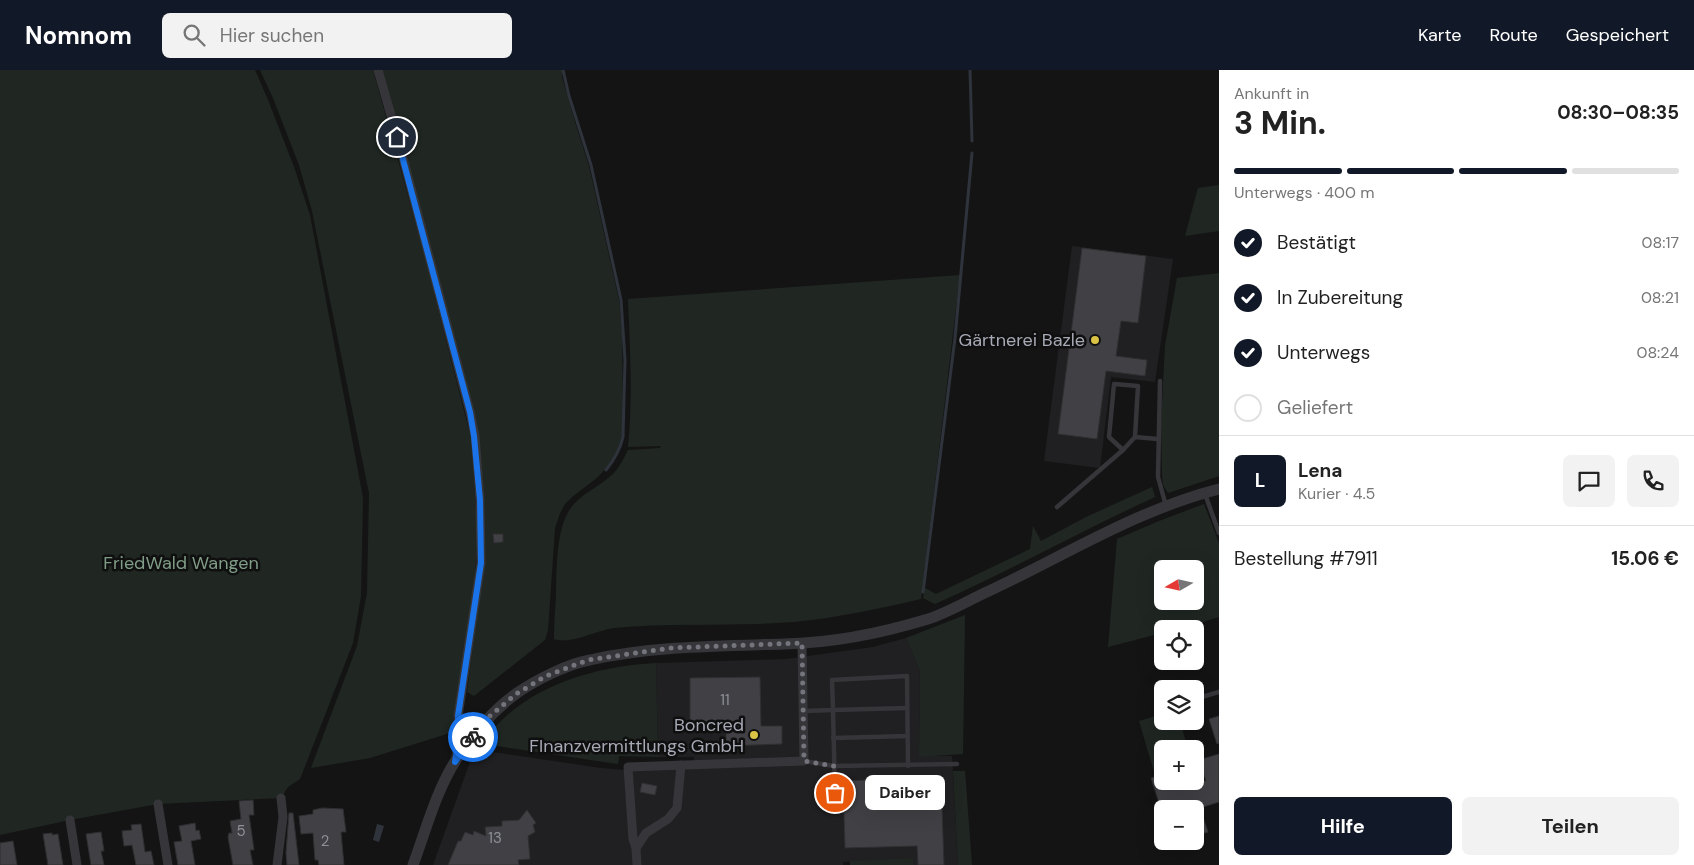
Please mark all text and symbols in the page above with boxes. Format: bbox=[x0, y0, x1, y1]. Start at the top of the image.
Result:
search box bbox=[162, 13, 512, 58]
text: Nomnom bbox=[25, 20, 132, 51]
icon: search bbox=[180, 21, 208, 49]
text: Hier suchen bbox=[220, 23, 324, 48]
text: Karte bbox=[1418, 23, 1462, 47]
text: Route bbox=[1490, 23, 1538, 47]
text: Gespeichert bbox=[1566, 23, 1669, 47]
text: Ankunft in bbox=[1234, 83, 1309, 104]
text: 08:30–08:35 bbox=[1557, 100, 1679, 125]
text: 3 Min. bbox=[1234, 102, 1326, 144]
pin bbox=[376, 116, 418, 158]
icon: home bbox=[383, 123, 411, 151]
text: Unterwegs · 400 m bbox=[1234, 182, 1374, 203]
icon: check bbox=[1234, 229, 1262, 257]
text: Bestätigt bbox=[1277, 230, 1356, 255]
text: 08:17 bbox=[1642, 232, 1679, 253]
icon: check bbox=[1234, 284, 1262, 312]
text: In Zubereitung bbox=[1277, 285, 1403, 310]
text: 08:21 bbox=[1641, 287, 1679, 308]
place label: Gärtnerei Bazle bbox=[959, 328, 1085, 352]
marker: Gärtnerei Bazle bbox=[1089, 334, 1101, 346]
icon: check bbox=[1234, 339, 1262, 367]
text: Unterwegs bbox=[1277, 340, 1370, 365]
text: 08:24 bbox=[1636, 342, 1679, 363]
text: Geliefert bbox=[1277, 395, 1353, 420]
button: chat bbox=[1563, 455, 1615, 507]
button: phone bbox=[1627, 455, 1679, 507]
text: Lena bbox=[1298, 458, 1342, 483]
text: L bbox=[1255, 468, 1265, 493]
text: Kurier · 4.5 bbox=[1298, 483, 1375, 504]
text: Bestellung #7911 bbox=[1234, 546, 1378, 571]
text: 15.06 € bbox=[1611, 546, 1679, 571]
park label: FriedWald Wangen bbox=[103, 551, 259, 575]
north arrow bbox=[1154, 560, 1204, 610]
map controls bbox=[1154, 560, 1204, 850]
button: locate bbox=[1154, 620, 1204, 670]
button: layers bbox=[1154, 680, 1204, 730]
house number: 11 bbox=[720, 690, 730, 710]
courier bbox=[448, 712, 498, 762]
place label: Boncred FInanzvermittlungs GmbH bbox=[529, 713, 744, 758]
icon: bike bbox=[459, 723, 487, 751]
marker: Boncred FInanzvermittlungs GmbH bbox=[748, 729, 760, 741]
button: + bbox=[1154, 740, 1204, 790]
pin bbox=[814, 772, 856, 814]
callout: Daiber bbox=[865, 776, 945, 810]
icon: bag bbox=[821, 779, 849, 807]
text: Daiber bbox=[879, 782, 931, 803]
button: Hilfe bbox=[1234, 797, 1452, 855]
button: Teilen bbox=[1462, 797, 1679, 855]
button: − bbox=[1154, 800, 1204, 850]
house number: 5 bbox=[236, 821, 246, 841]
house number: 13 bbox=[488, 828, 502, 848]
house number: 2 bbox=[321, 831, 329, 851]

